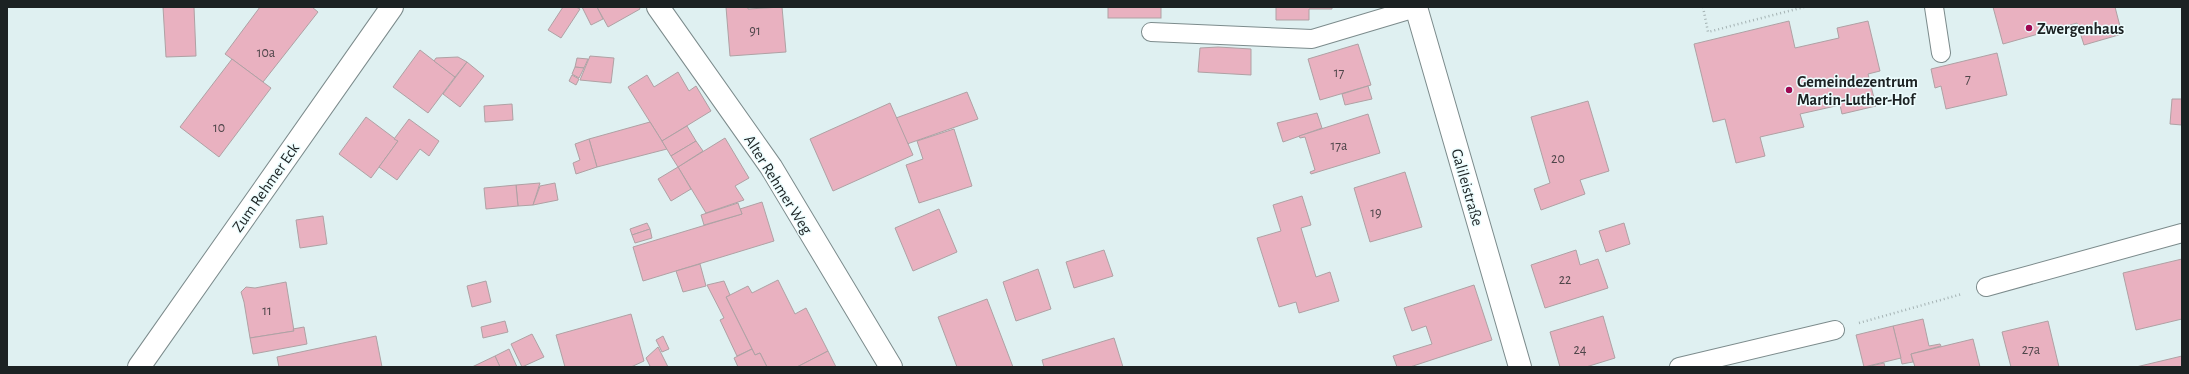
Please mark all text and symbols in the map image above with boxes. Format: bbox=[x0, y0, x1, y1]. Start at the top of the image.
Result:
place label: Zwergenhaus bbox=[2037, 21, 2124, 37]
marker: Zwergenhaus bbox=[2024, 23, 2034, 33]
house number: 91 bbox=[749, 24, 761, 38]
house number: 10a bbox=[257, 46, 276, 60]
house number: 17 bbox=[1334, 66, 1344, 80]
house number: 7 bbox=[1965, 72, 1971, 86]
place label: Gemeindezentrum Martin-Luther-Hof bbox=[1797, 74, 1918, 108]
marker: Gemeindezentrum Martin-Luther-Hof bbox=[1784, 85, 1794, 95]
house number: 10 bbox=[213, 121, 225, 135]
street label: Alter Rehmer Weg bbox=[741, 132, 815, 237]
house number: 17a bbox=[1330, 139, 1348, 153]
street label: Zum Rehmer Eck bbox=[229, 140, 303, 235]
street label: Galileistraße bbox=[1448, 147, 1486, 228]
house number: 20 bbox=[1551, 152, 1565, 166]
house number: 19 bbox=[1370, 206, 1382, 220]
house number: 22 bbox=[1559, 273, 1571, 287]
house number: 11 bbox=[262, 304, 272, 318]
house number: 24 bbox=[1573, 343, 1587, 357]
house number: 27a bbox=[2022, 343, 2041, 357]

